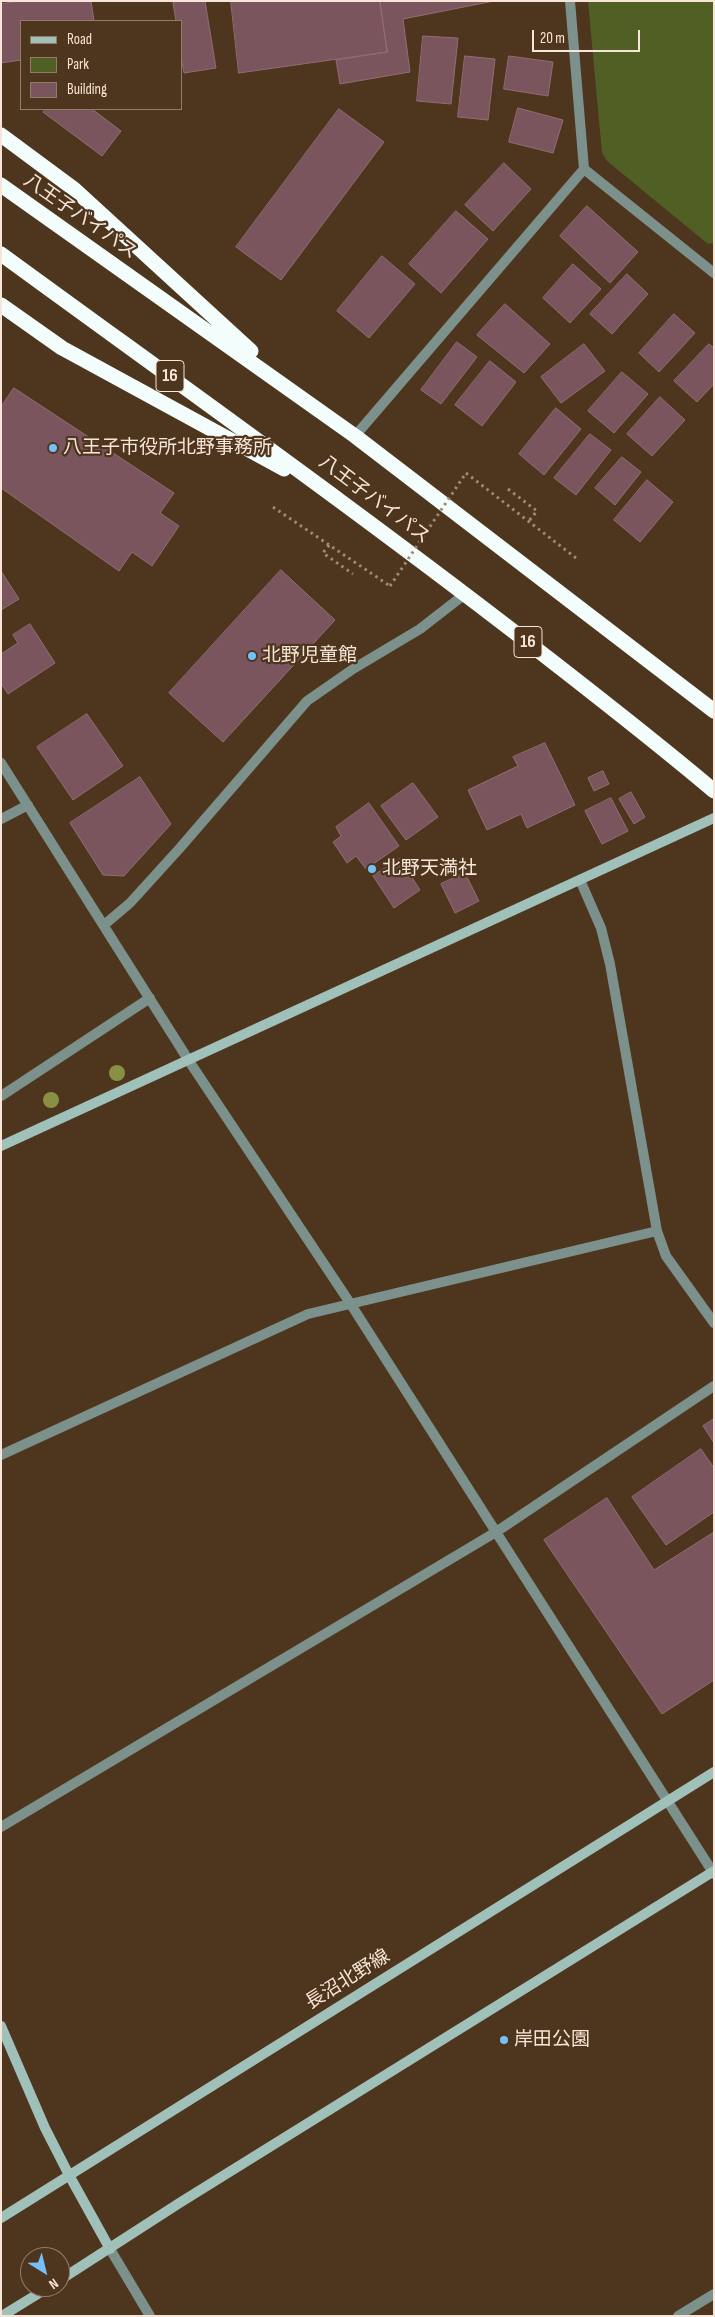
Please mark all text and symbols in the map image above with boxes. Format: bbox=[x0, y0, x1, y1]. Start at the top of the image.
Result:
legend bbox=[20, 20, 182, 110]
scale bar bbox=[535, 20, 642, 52]
text: 20 m bbox=[540, 29, 565, 48]
text: Road bbox=[67, 30, 92, 49]
text: Park bbox=[67, 55, 89, 74]
text: Building bbox=[67, 80, 107, 99]
street label: 八王子バイパス bbox=[19, 170, 141, 264]
road number: 16 bbox=[156, 361, 184, 392]
place label: 八王子市役所北野事務所 bbox=[63, 437, 272, 459]
marker: 八王子市役所北野事務所 bbox=[47, 442, 59, 454]
street label: 八王子バイパス bbox=[314, 451, 434, 549]
road number: 16 bbox=[514, 626, 542, 658]
place label: 北野児童館 bbox=[262, 645, 357, 667]
marker: 北野児童館 bbox=[246, 650, 258, 662]
place label: 北野天満社 bbox=[382, 858, 477, 880]
marker: 北野天満社 bbox=[366, 863, 378, 875]
street label: 長沼北野線 bbox=[302, 1945, 394, 2015]
place label: 岸田公園 bbox=[514, 2029, 590, 2051]
marker: 岸田公園 bbox=[498, 2034, 510, 2046]
north arrow bbox=[20, 2247, 70, 2297]
text: N bbox=[46, 2275, 62, 2293]

